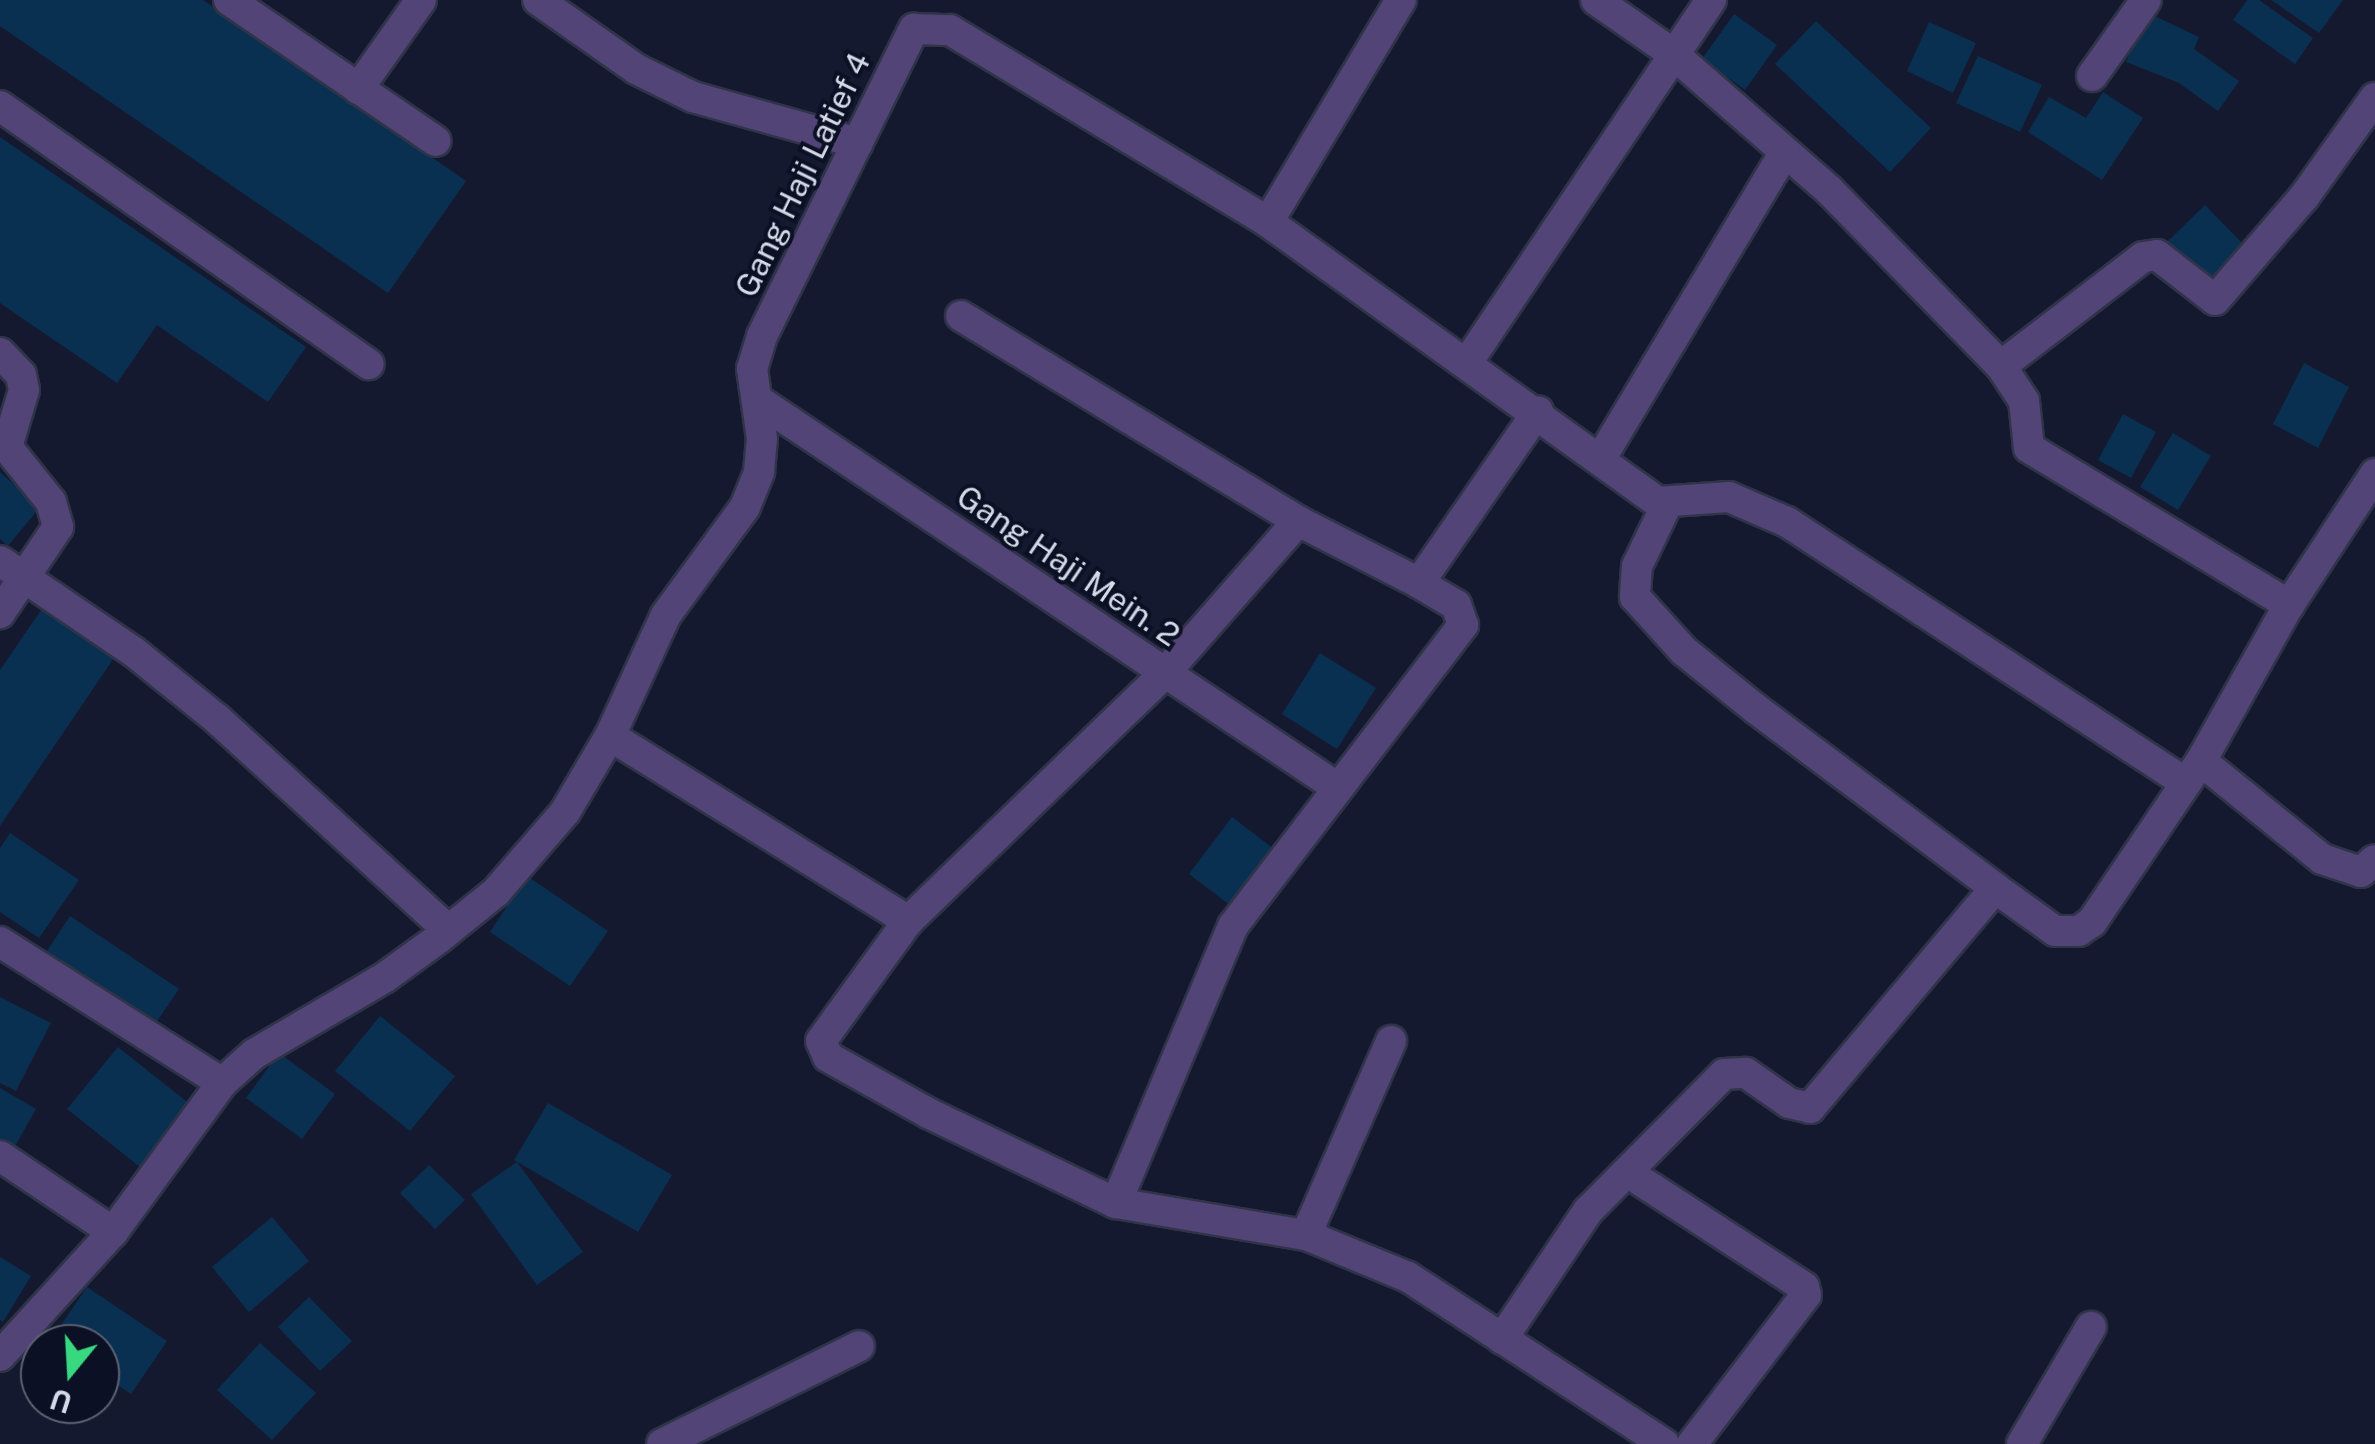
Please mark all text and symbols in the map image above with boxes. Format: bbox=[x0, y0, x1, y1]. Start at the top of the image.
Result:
street label: Gang Haji Latief 4 bbox=[727, 47, 879, 303]
street label: Gang Haji Mein. 2 bbox=[949, 477, 1187, 655]
north arrow bbox=[20, 1324, 120, 1424]
text: U bbox=[46, 1382, 76, 1420]

